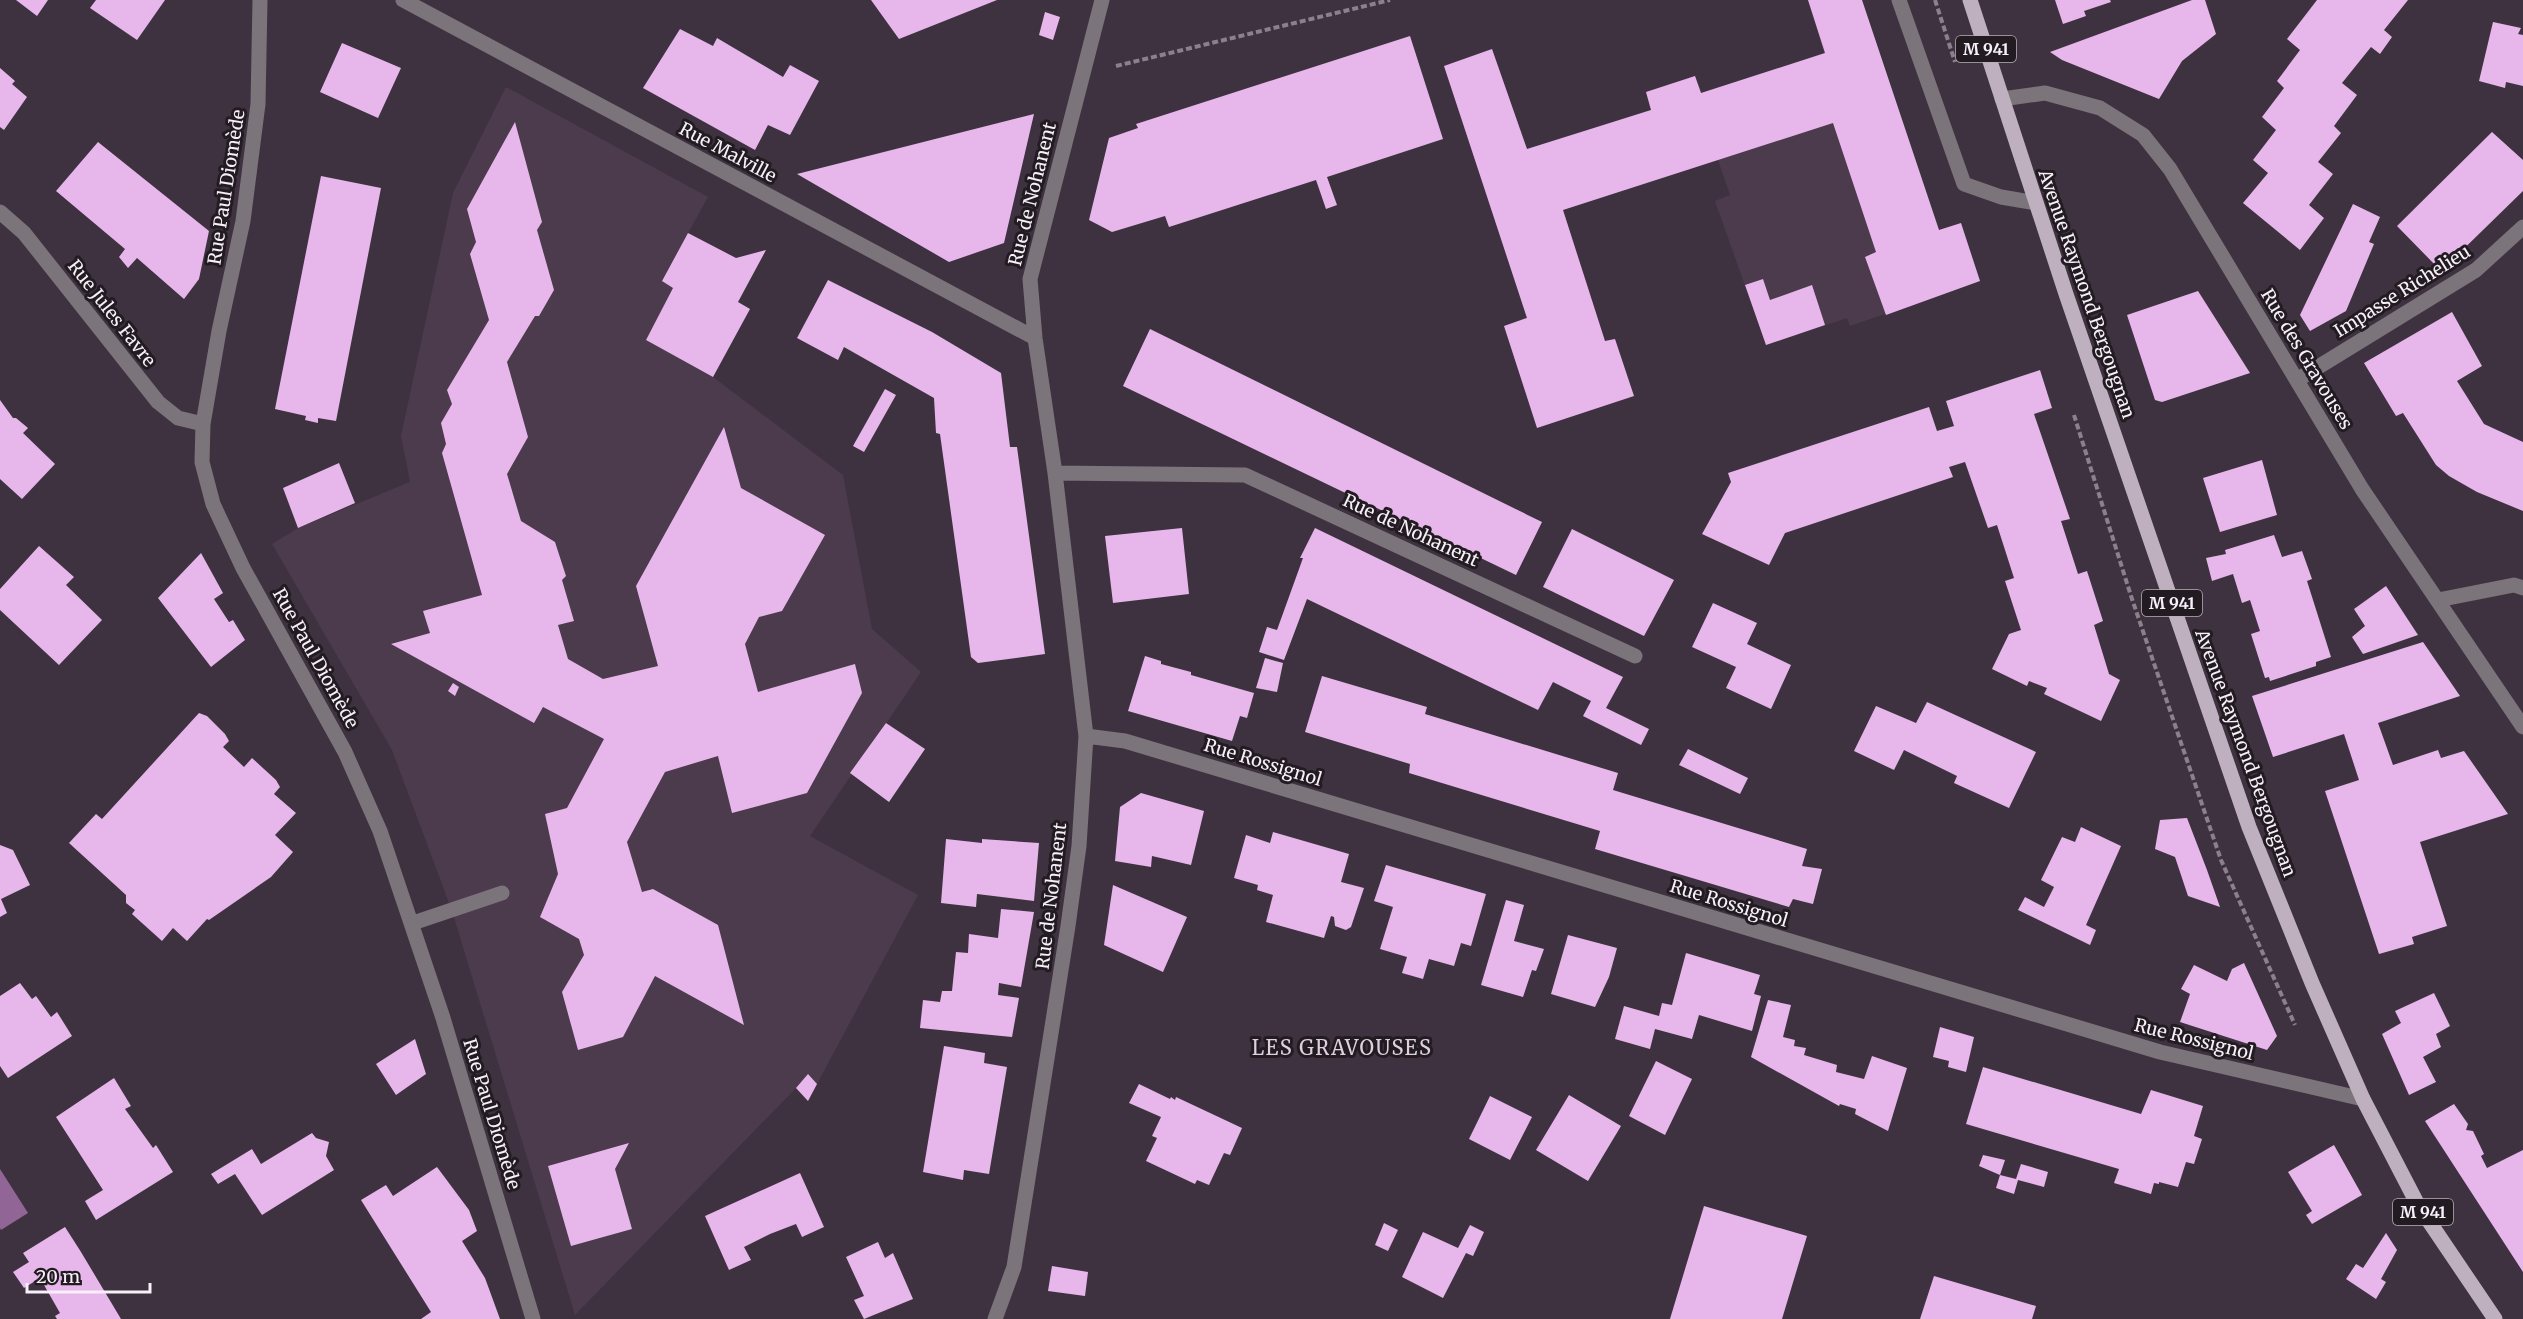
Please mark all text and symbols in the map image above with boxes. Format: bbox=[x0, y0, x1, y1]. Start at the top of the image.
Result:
road number: M 941 bbox=[1956, 36, 2016, 62]
street label: Rue Paul Diomède bbox=[202, 108, 250, 266]
street label: Rue Malville bbox=[675, 117, 781, 187]
street label: Rue de Nohanent bbox=[1003, 120, 1061, 268]
street label: Avenue Raymond Bergougnan bbox=[2033, 166, 2141, 422]
street label: Impasse Richelieu bbox=[2329, 240, 2475, 342]
street label: Rue Jules Favre bbox=[63, 255, 161, 371]
street label: Rue des Gravouses bbox=[2256, 285, 2358, 434]
street label: Rue de Nohanent bbox=[1339, 488, 1483, 572]
street label: Rue Paul Diomède bbox=[268, 584, 364, 732]
road number: M 941 bbox=[2142, 590, 2202, 616]
street label: Avenue Raymond Bergougnan bbox=[2190, 625, 2302, 880]
street label: Rue Rossignol bbox=[1201, 733, 1325, 791]
street label: Rue de Nohanent bbox=[1031, 821, 1071, 971]
street label: Rue Rossignol bbox=[1667, 874, 1791, 932]
street label: Rue Rossignol bbox=[2132, 1013, 2256, 1065]
district label: LES GRAVOUSES bbox=[1252, 1035, 1432, 1060]
street label: Rue Paul Diomède bbox=[458, 1036, 526, 1192]
road number: M 941 bbox=[2393, 1199, 2453, 1225]
scale bar bbox=[27, 1256, 150, 1294]
text: 20 m bbox=[36, 1265, 80, 1288]

